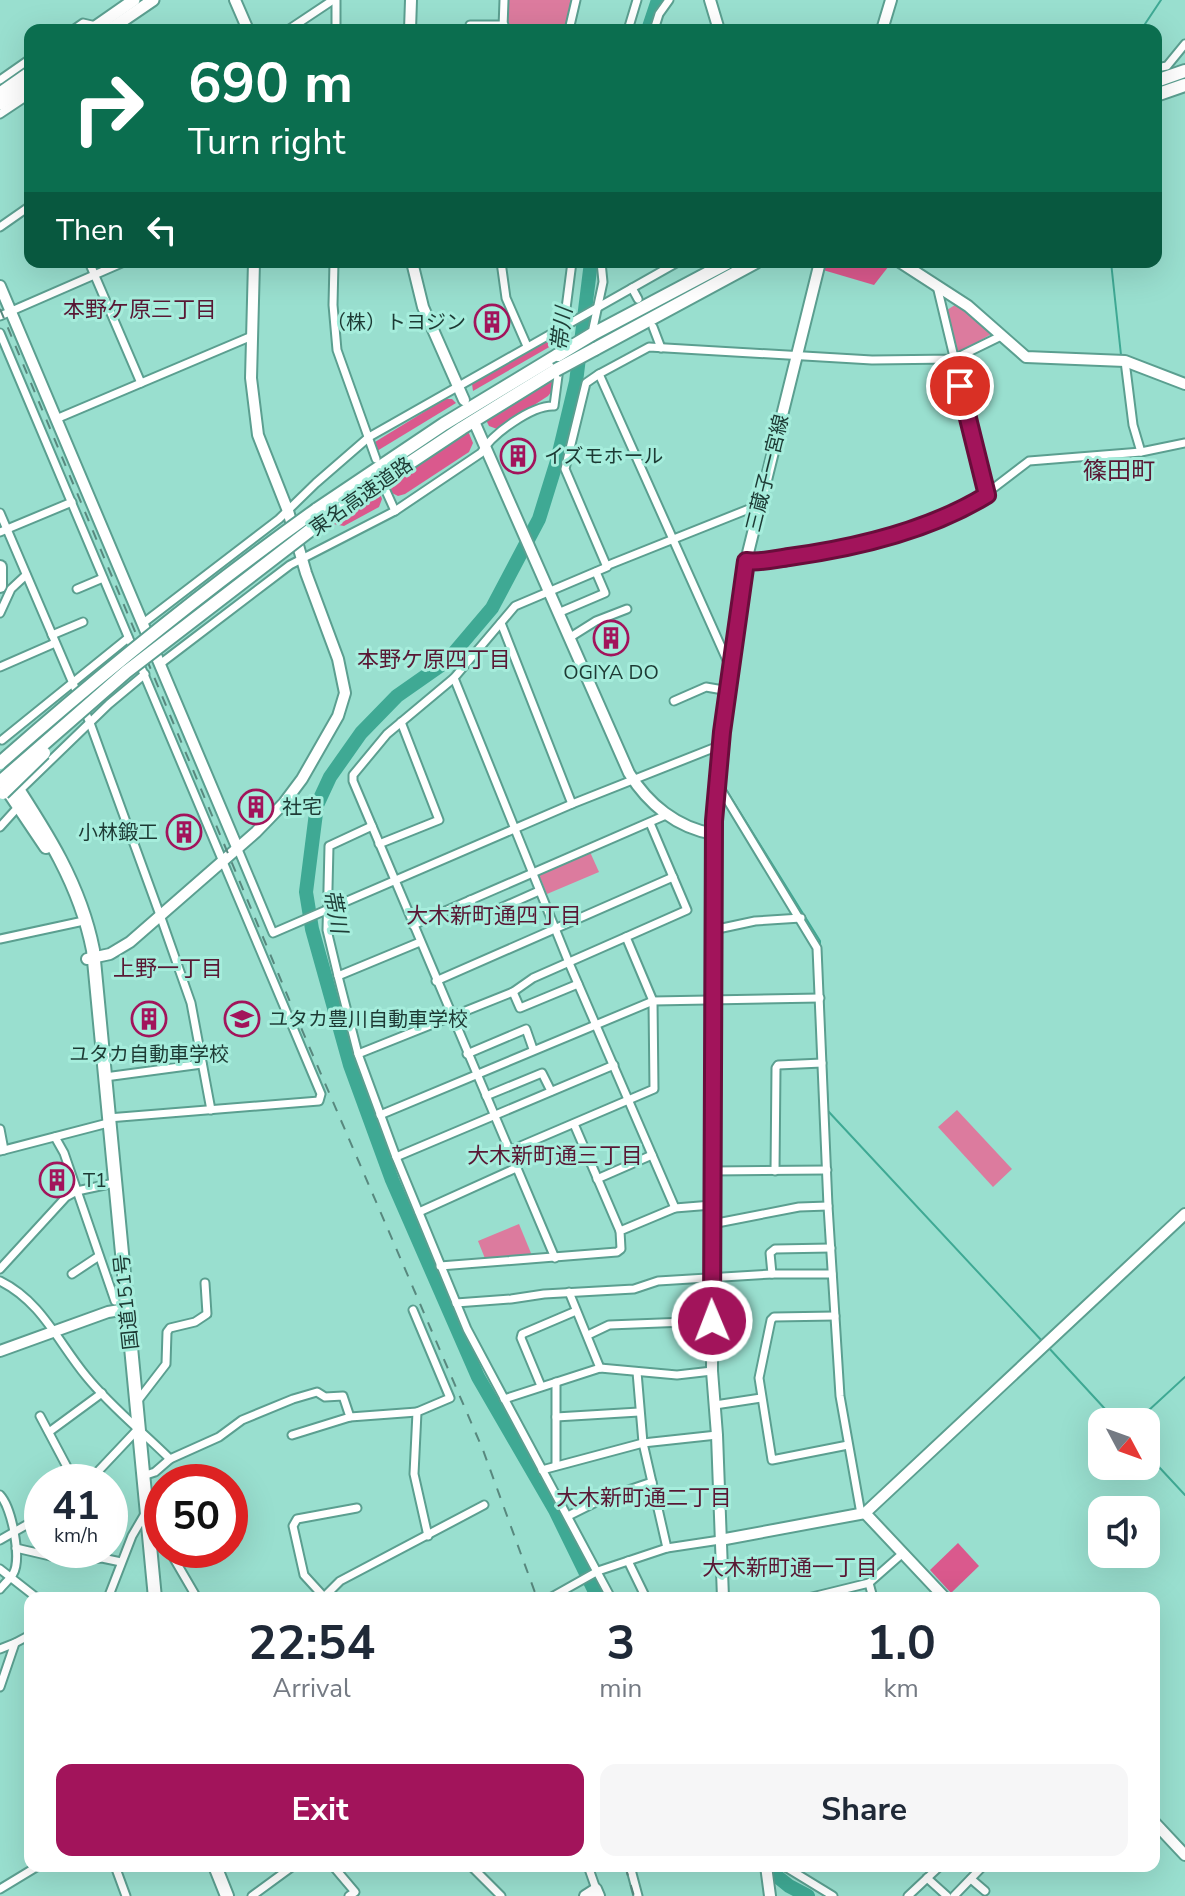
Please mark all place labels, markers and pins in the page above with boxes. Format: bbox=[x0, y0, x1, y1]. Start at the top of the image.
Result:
building icon: （株）トヨジン bbox=[473, 303, 511, 341]
place label: （株）トヨジン bbox=[326, 309, 466, 336]
pin bbox=[926, 352, 994, 420]
building icon: イズモホール bbox=[499, 437, 537, 475]
place label: イズモホール bbox=[544, 443, 663, 470]
building icon: OGIYA DO bbox=[592, 619, 630, 657]
place label: OGIYA DO bbox=[563, 659, 659, 686]
building icon: 社宅 bbox=[237, 788, 275, 826]
place label: 社宅 bbox=[282, 794, 322, 821]
building icon: 小林鍛工 bbox=[165, 813, 203, 851]
place label: 小林鍛工 bbox=[78, 819, 158, 846]
building icon: ユタカ自動車学校 bbox=[130, 1000, 168, 1038]
school or university icon: ユタカ豊川自動車学校 bbox=[223, 1000, 261, 1038]
place label: ユタカ豊川自動車学校 bbox=[268, 1006, 468, 1033]
place label: ユタカ自動車学校 bbox=[69, 1041, 229, 1068]
building icon: T1 bbox=[38, 1161, 76, 1199]
place label: T1 bbox=[83, 1167, 107, 1194]

